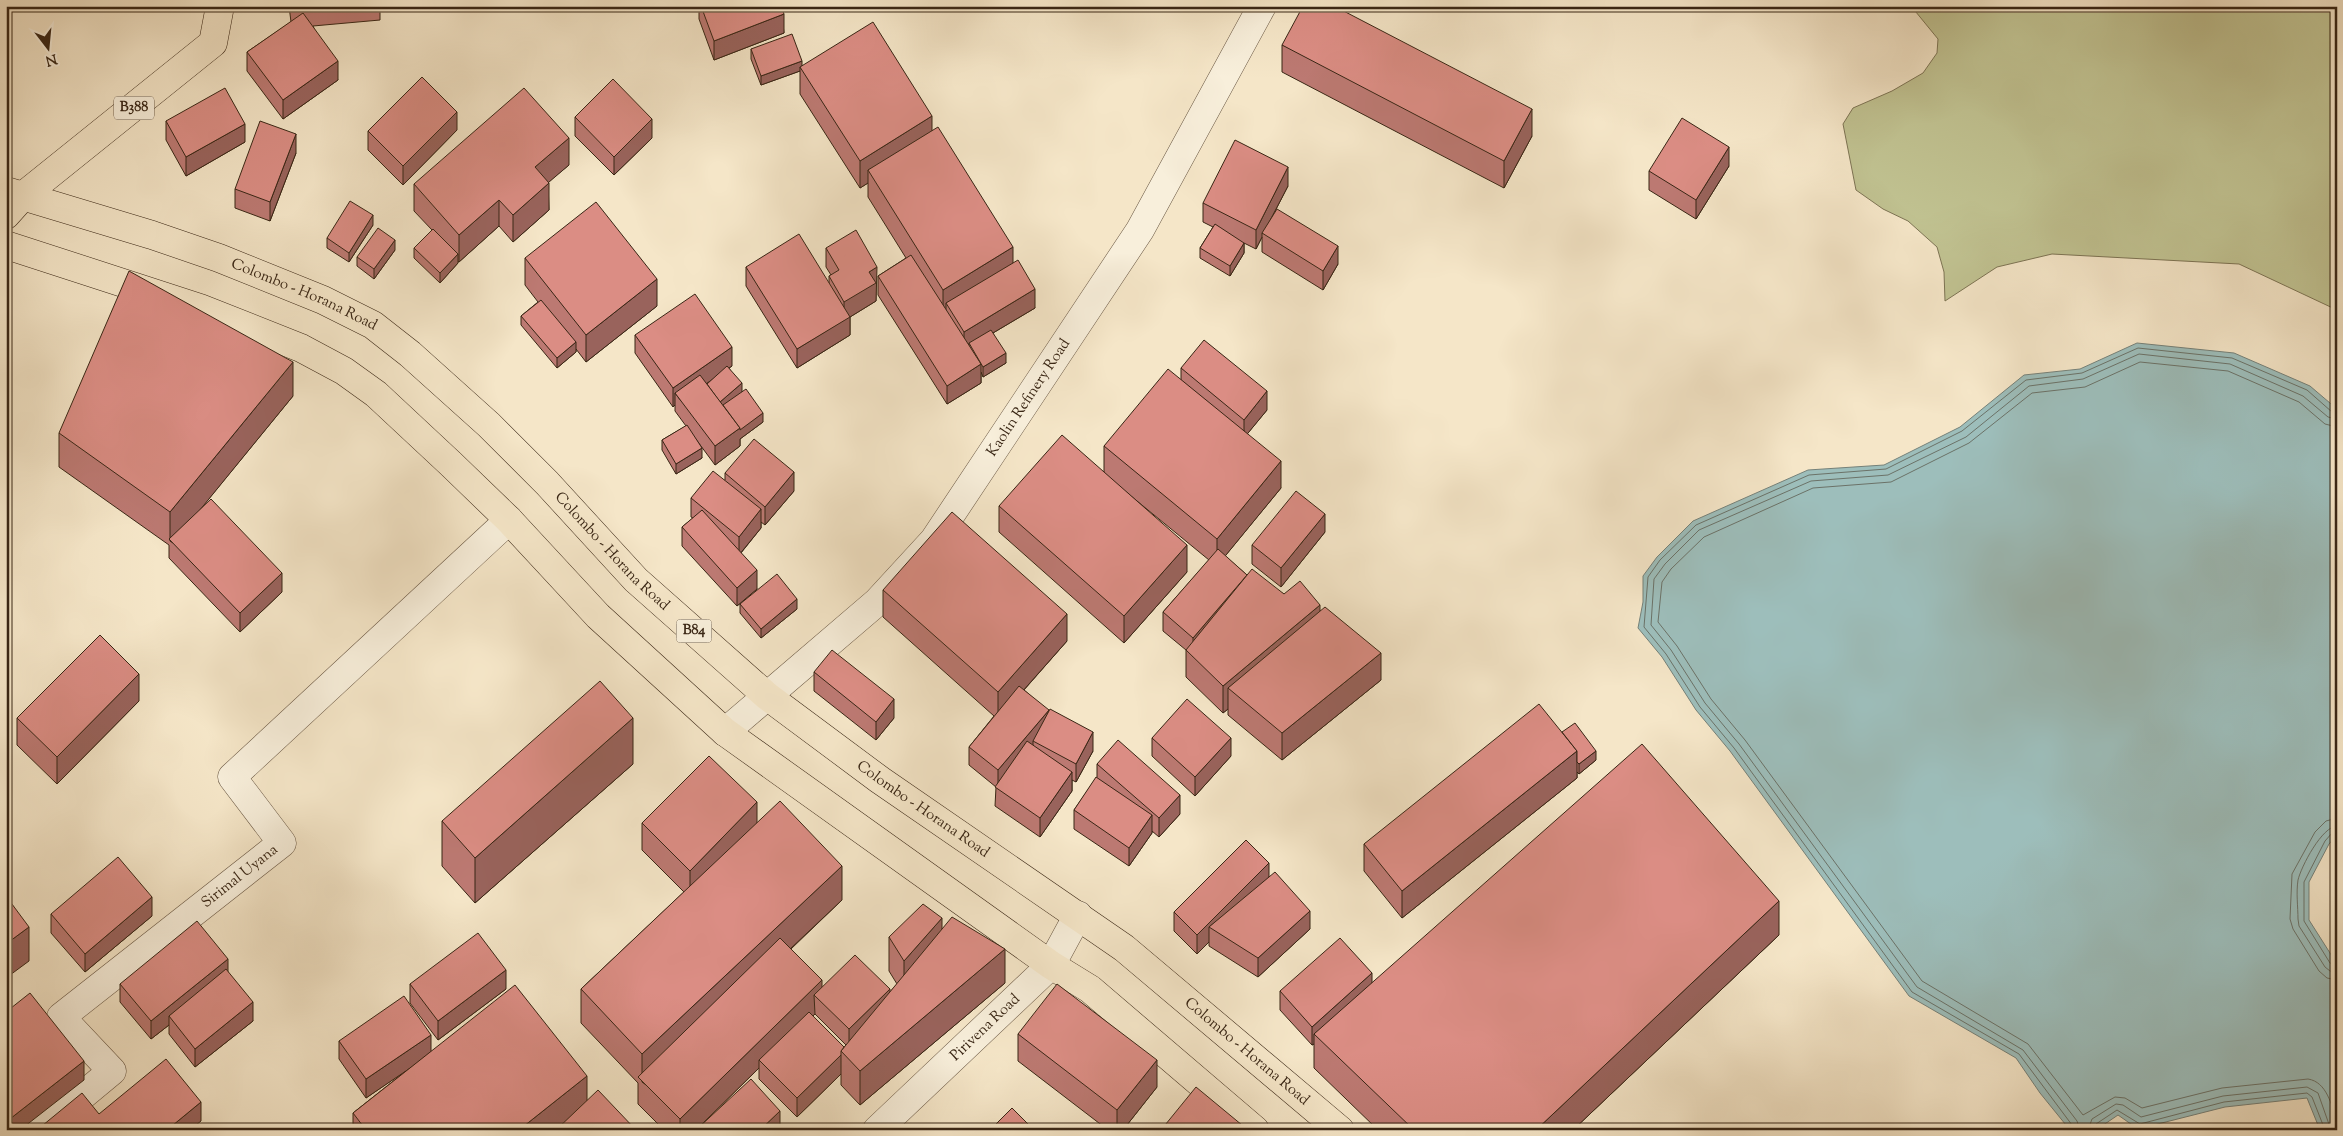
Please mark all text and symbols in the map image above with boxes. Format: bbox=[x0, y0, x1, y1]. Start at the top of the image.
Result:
north arrow bbox=[22, 22, 72, 72]
text: N bbox=[43, 47, 59, 70]
road number: B388 bbox=[114, 96, 154, 120]
street label: Colombo - Horana Road bbox=[228, 253, 381, 336]
street label: Kaolin Refinery Road bbox=[982, 334, 1076, 461]
street label: Colombo - Horana Road bbox=[550, 487, 674, 616]
road number: B84 bbox=[676, 620, 712, 642]
street label: Colombo - Horana Road bbox=[852, 756, 994, 863]
street label: Sirimal Uyana bbox=[197, 840, 282, 913]
street label: Pirivena Road bbox=[945, 989, 1025, 1066]
street label: Colombo - Horana Road bbox=[1180, 993, 1314, 1111]

